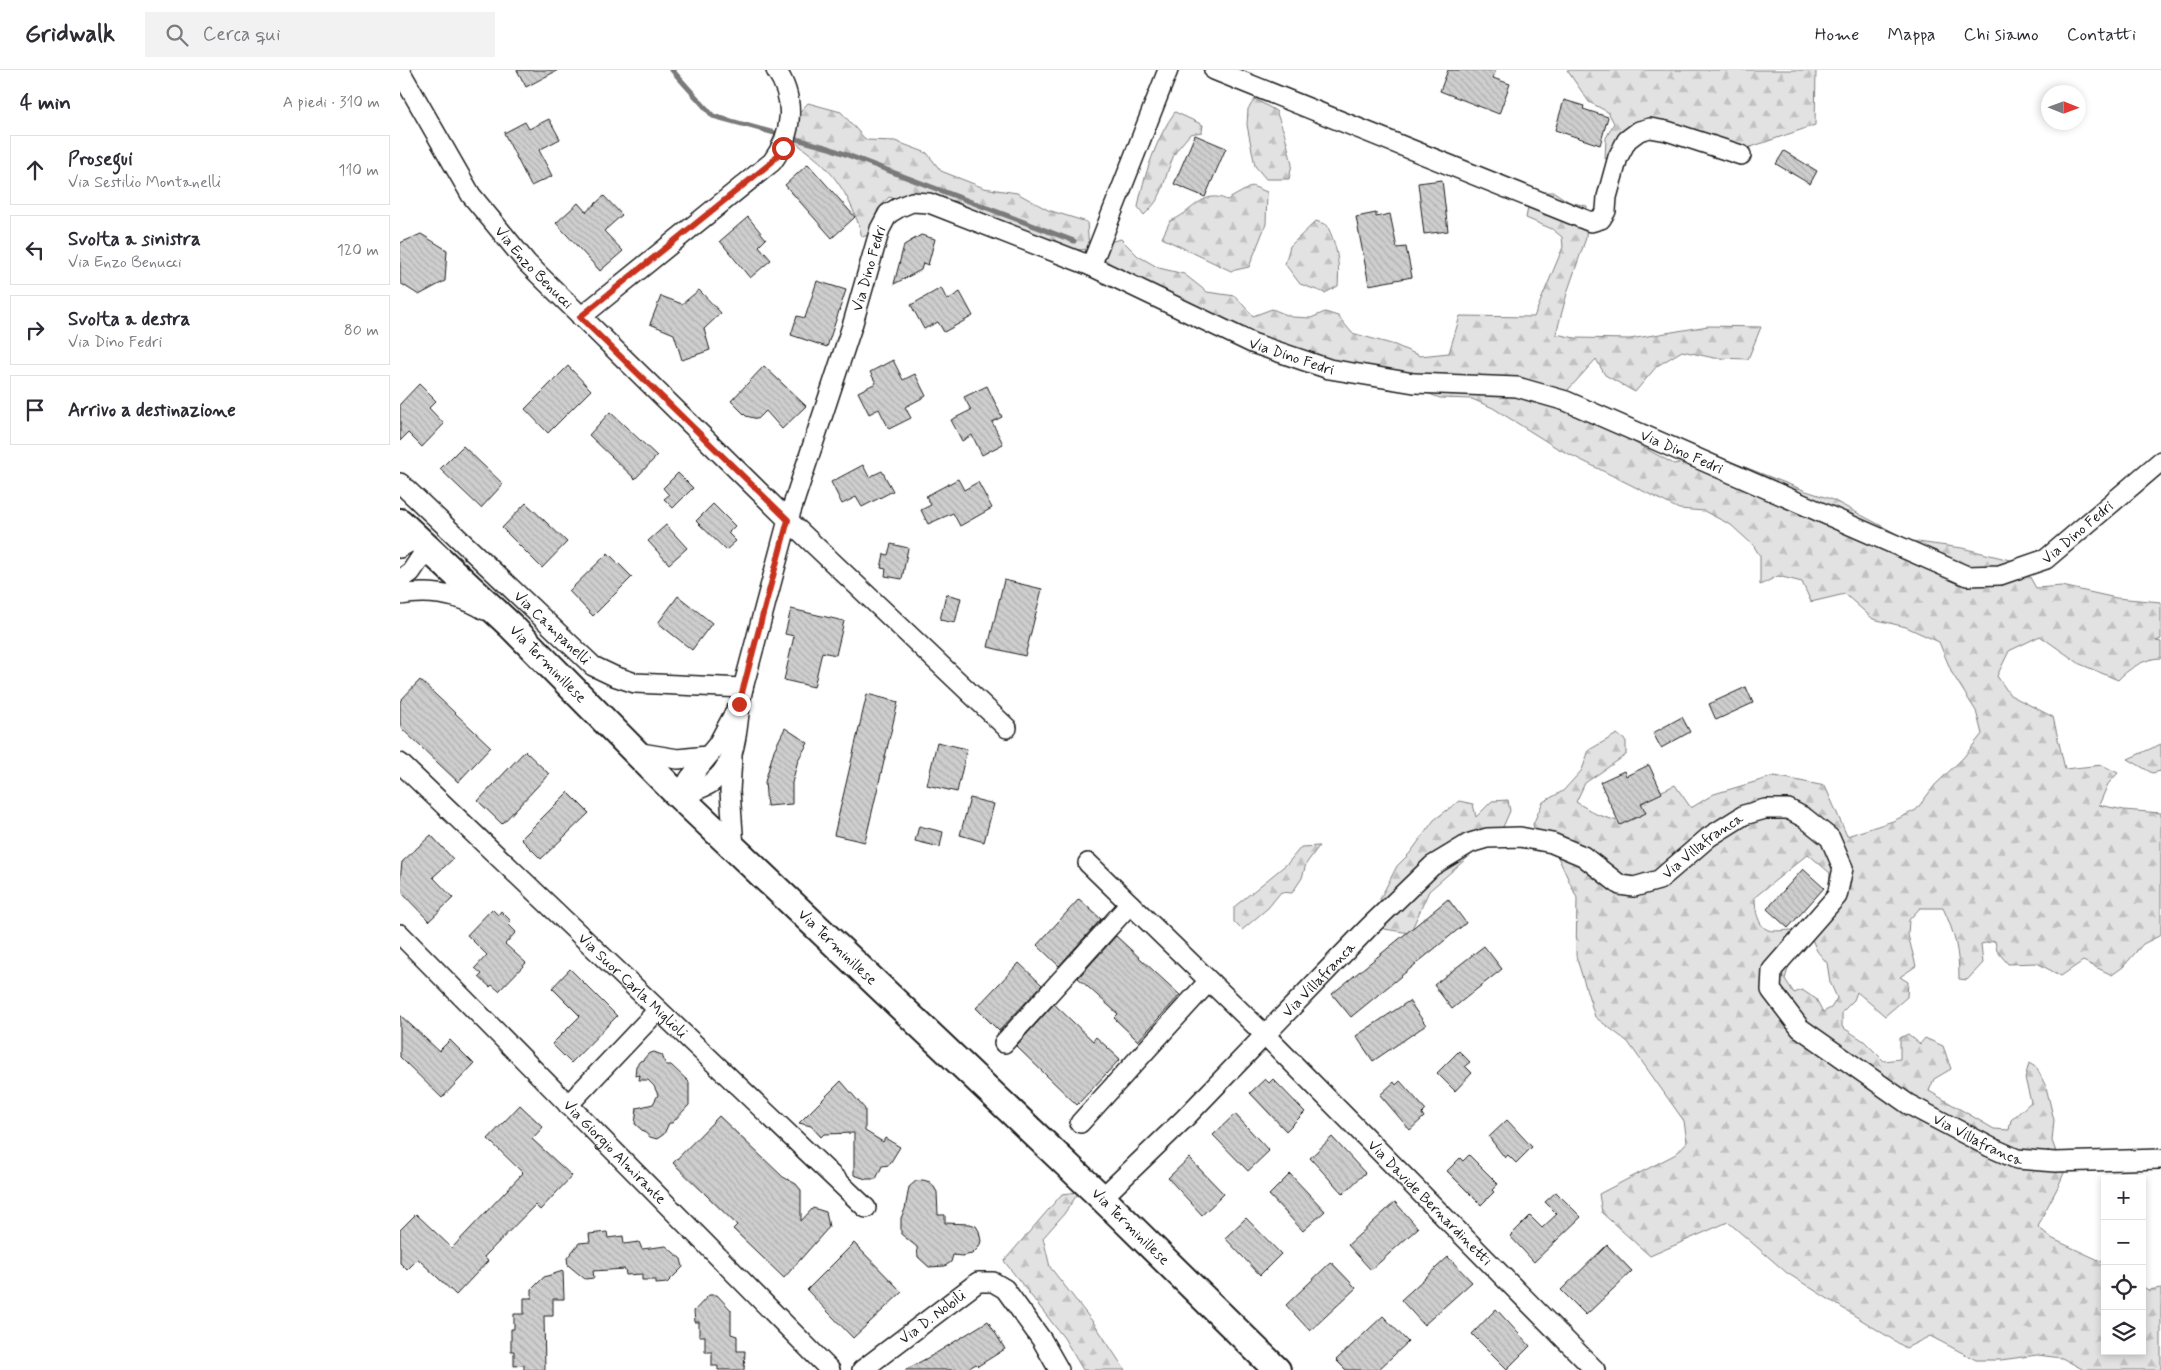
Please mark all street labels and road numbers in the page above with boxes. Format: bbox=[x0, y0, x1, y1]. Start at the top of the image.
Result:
street label: Via Enzo Benucci bbox=[490, 222, 577, 314]
street label: Via Dino Fedri bbox=[848, 222, 891, 314]
street label: Via Dino Fedri bbox=[1246, 334, 1335, 381]
street label: Via Dino Fedri bbox=[1637, 426, 1726, 479]
street label: Via Dino Fedri bbox=[2038, 497, 2118, 569]
street label: Via Campanelli bbox=[509, 587, 595, 670]
street label: Via Terminillese bbox=[504, 621, 590, 708]
street label: Via Villafranca bbox=[1658, 808, 1748, 884]
street label: Via Terminillese bbox=[793, 905, 881, 990]
street label: Via Suor Carla Miglioli bbox=[573, 929, 691, 1043]
street label: Via Villafranca bbox=[1278, 937, 1361, 1022]
street label: Via Giorgio Almirante bbox=[558, 1096, 670, 1209]
street label: Via Villafranca bbox=[1929, 1110, 2024, 1170]
street label: Via Davide Bernardinetti bbox=[1363, 1136, 1496, 1271]
street label: Via Terminillese bbox=[1087, 1184, 1174, 1270]
street label: Via D. Nobili bbox=[895, 1286, 970, 1349]

